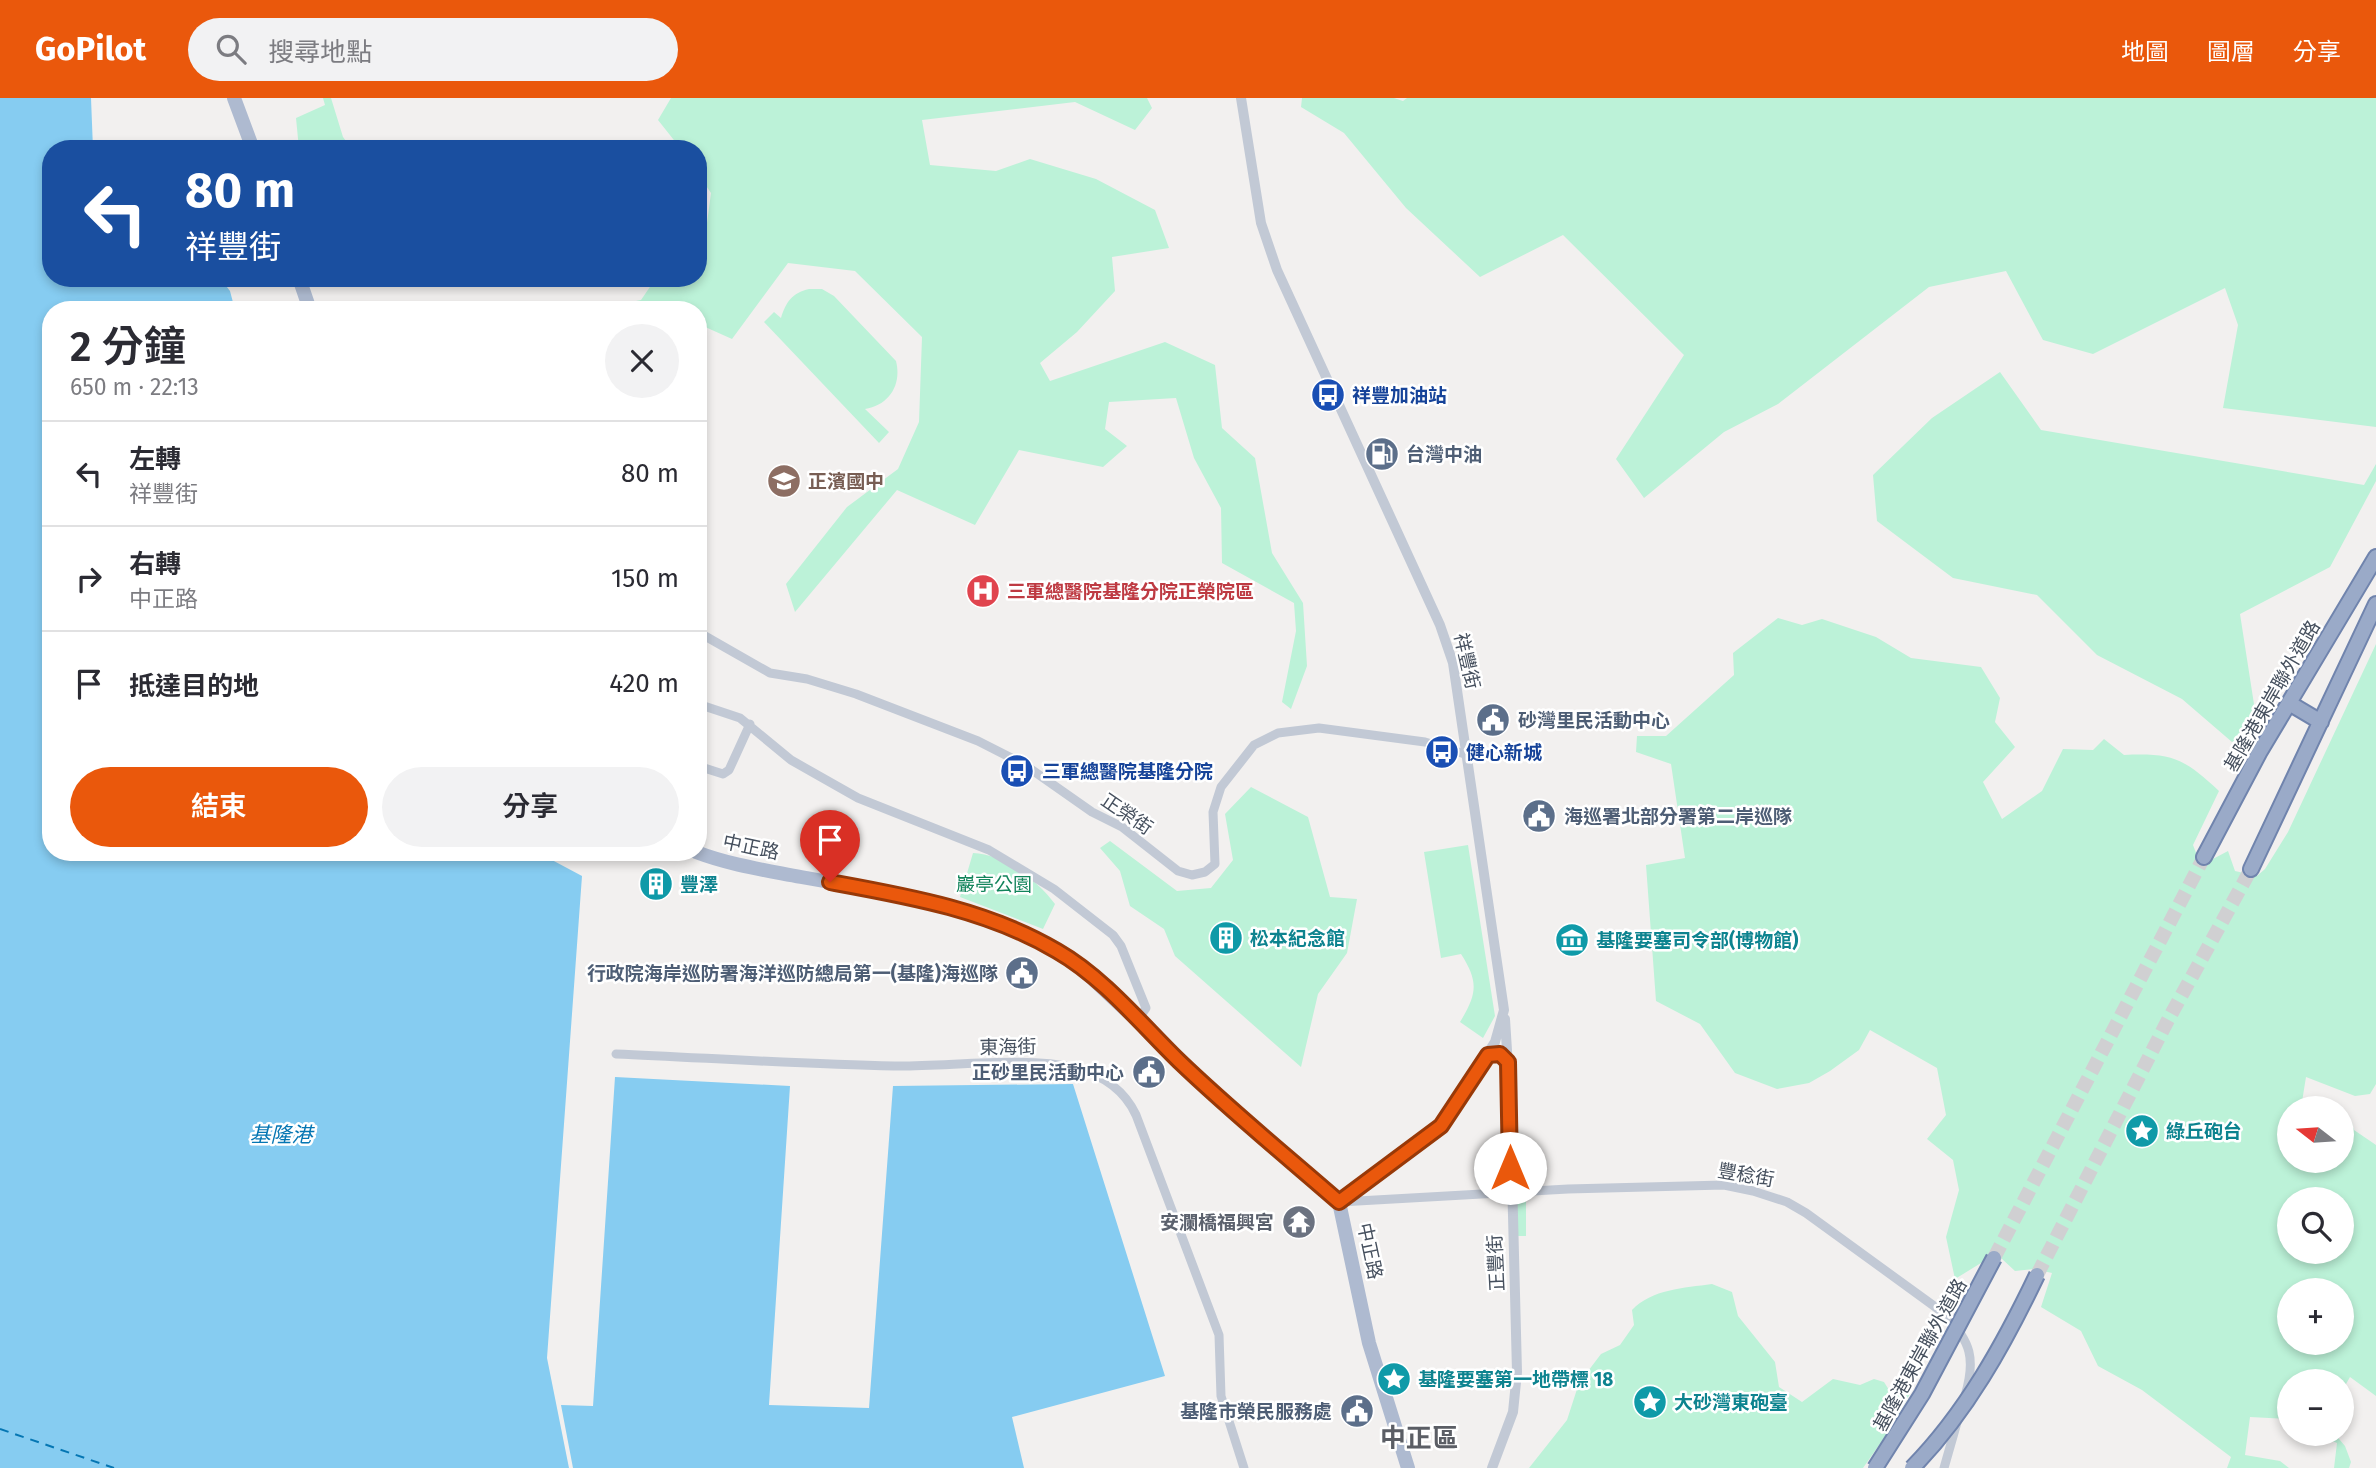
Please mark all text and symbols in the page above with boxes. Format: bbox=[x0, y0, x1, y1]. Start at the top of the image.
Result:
search box bbox=[188, 18, 678, 81]
text: GoPilot bbox=[35, 29, 146, 69]
icon: search bbox=[212, 30, 250, 68]
text: 搜尋地點 bbox=[268, 37, 372, 68]
text: 地圖 bbox=[2121, 38, 2169, 66]
text: 圖層 bbox=[2207, 38, 2255, 66]
text: 分享 bbox=[2293, 38, 2341, 66]
text: 80 m bbox=[185, 161, 295, 220]
icon: left bbox=[70, 168, 161, 259]
text: 祥豐街 bbox=[185, 228, 281, 266]
text: 2 分鐘 bbox=[70, 322, 186, 372]
button: close bbox=[605, 324, 679, 398]
text: 650 m · 22:13 bbox=[70, 373, 199, 401]
bus stop icon: 祥豐加油站 bbox=[1309, 376, 1347, 414]
place label: 祥豐加油站 bbox=[1352, 384, 1447, 407]
fuel station icon: 台灣中油 bbox=[1363, 435, 1401, 473]
place label: 台灣中油 bbox=[1406, 443, 1482, 466]
text: 左轉 bbox=[129, 444, 181, 475]
icon: left bbox=[70, 455, 108, 493]
text: 80 m bbox=[621, 458, 679, 489]
school or university icon: 正濱國中 bbox=[765, 462, 803, 500]
place label: 正濱國中 bbox=[808, 470, 884, 493]
text: 祥豐街 bbox=[129, 480, 198, 508]
text: 右轉 bbox=[129, 549, 181, 580]
icon: right bbox=[70, 560, 108, 598]
text: 150 m bbox=[611, 563, 679, 594]
hospital icon: 三軍總醫院基隆分院正榮院區 bbox=[964, 572, 1002, 610]
place label: 三軍總醫院基隆分院正榮院區 bbox=[1007, 580, 1254, 603]
text: 中正路 bbox=[129, 585, 198, 613]
street label: 基隆港東岸聯外道路 bbox=[2219, 616, 2325, 776]
street label: 祥豐街 bbox=[1449, 631, 1485, 691]
icon: arrive bbox=[70, 665, 108, 703]
text: 420 m bbox=[609, 668, 679, 699]
text: 抵達目的地 bbox=[129, 671, 259, 702]
public building icon: 砂灣里民活動中心 bbox=[1474, 701, 1512, 739]
place label: 砂灣里民活動中心 bbox=[1518, 709, 1670, 732]
bus stop icon: 健心新城 bbox=[1423, 733, 1461, 771]
place label: 健心新城 bbox=[1466, 741, 1542, 764]
bus stop icon: 三軍總醫院基隆分院 bbox=[998, 752, 1036, 790]
place label: 三軍總醫院基隆分院 bbox=[1042, 760, 1213, 783]
button: 結束 bbox=[70, 767, 368, 847]
button: 分享 bbox=[382, 767, 679, 847]
street label: 正榮街 bbox=[1097, 789, 1157, 839]
public building icon: 海巡署北部分署第二岸巡隊 bbox=[1520, 797, 1558, 835]
place label: 海巡署北部分署第二岸巡隊 bbox=[1564, 805, 1792, 828]
pin bbox=[800, 810, 860, 882]
icon: arrive bbox=[811, 821, 849, 859]
street label: 中正路 bbox=[721, 830, 781, 864]
building icon: 豐澤 bbox=[637, 865, 675, 903]
place label: 豐澤 bbox=[680, 873, 718, 896]
park label: 巖亭公園 bbox=[956, 873, 1032, 896]
building icon: 松本紀念館 bbox=[1207, 919, 1245, 957]
museum icon: 基隆要塞司令部(博物館) bbox=[1553, 921, 1591, 959]
place label: 松本紀念館 bbox=[1250, 927, 1345, 950]
place label: 基隆要塞司令部(博物館) bbox=[1596, 929, 1798, 952]
public building icon: 行政院海岸巡防署海洋巡防總局第一(基隆)海巡隊 bbox=[1003, 954, 1041, 992]
place label: 行政院海岸巡防署海洋巡防總局第一(基隆)海巡隊 bbox=[587, 962, 998, 985]
street label: 東海街 bbox=[979, 1035, 1037, 1059]
public building icon: 正砂里民活動中心 bbox=[1130, 1053, 1168, 1091]
place label: 正砂里民活動中心 bbox=[972, 1061, 1124, 1084]
north arrow bbox=[2277, 1096, 2354, 1172]
map controls bbox=[2277, 1096, 2354, 1446]
place icon: 綠丘砲台 bbox=[2123, 1112, 2161, 1150]
place label: 綠丘砲台 bbox=[2166, 1120, 2242, 1143]
water label: 基隆港 bbox=[250, 1122, 315, 1148]
position arrow bbox=[1473, 1131, 1547, 1205]
street label: 豐稔街 bbox=[1716, 1159, 1776, 1191]
button: search bbox=[2277, 1187, 2354, 1264]
temple icon: 安瀾橋福興宮 bbox=[1280, 1203, 1318, 1241]
place label: 安瀾橋福興宮 bbox=[1160, 1211, 1274, 1234]
street label: 中正路 bbox=[1353, 1221, 1387, 1281]
street label: 正豐街 bbox=[1483, 1234, 1509, 1292]
street label: 基隆港東岸聯外道路 bbox=[1868, 1275, 1972, 1435]
button: + bbox=[2277, 1278, 2354, 1355]
place icon: 基隆要塞第一地帶標 18 bbox=[1375, 1360, 1413, 1398]
place label: 基隆要塞第一地帶標 18 bbox=[1418, 1368, 1613, 1391]
button: − bbox=[2277, 1369, 2354, 1446]
place icon: 大砂灣東砲臺 bbox=[1631, 1383, 1669, 1421]
place label: 大砂灣東砲臺 bbox=[1674, 1391, 1788, 1414]
public building icon: 基隆市榮民服務處 bbox=[1338, 1392, 1376, 1430]
place label: 基隆市榮民服務處 bbox=[1180, 1400, 1332, 1423]
district label: 中正區 bbox=[1380, 1423, 1458, 1454]

